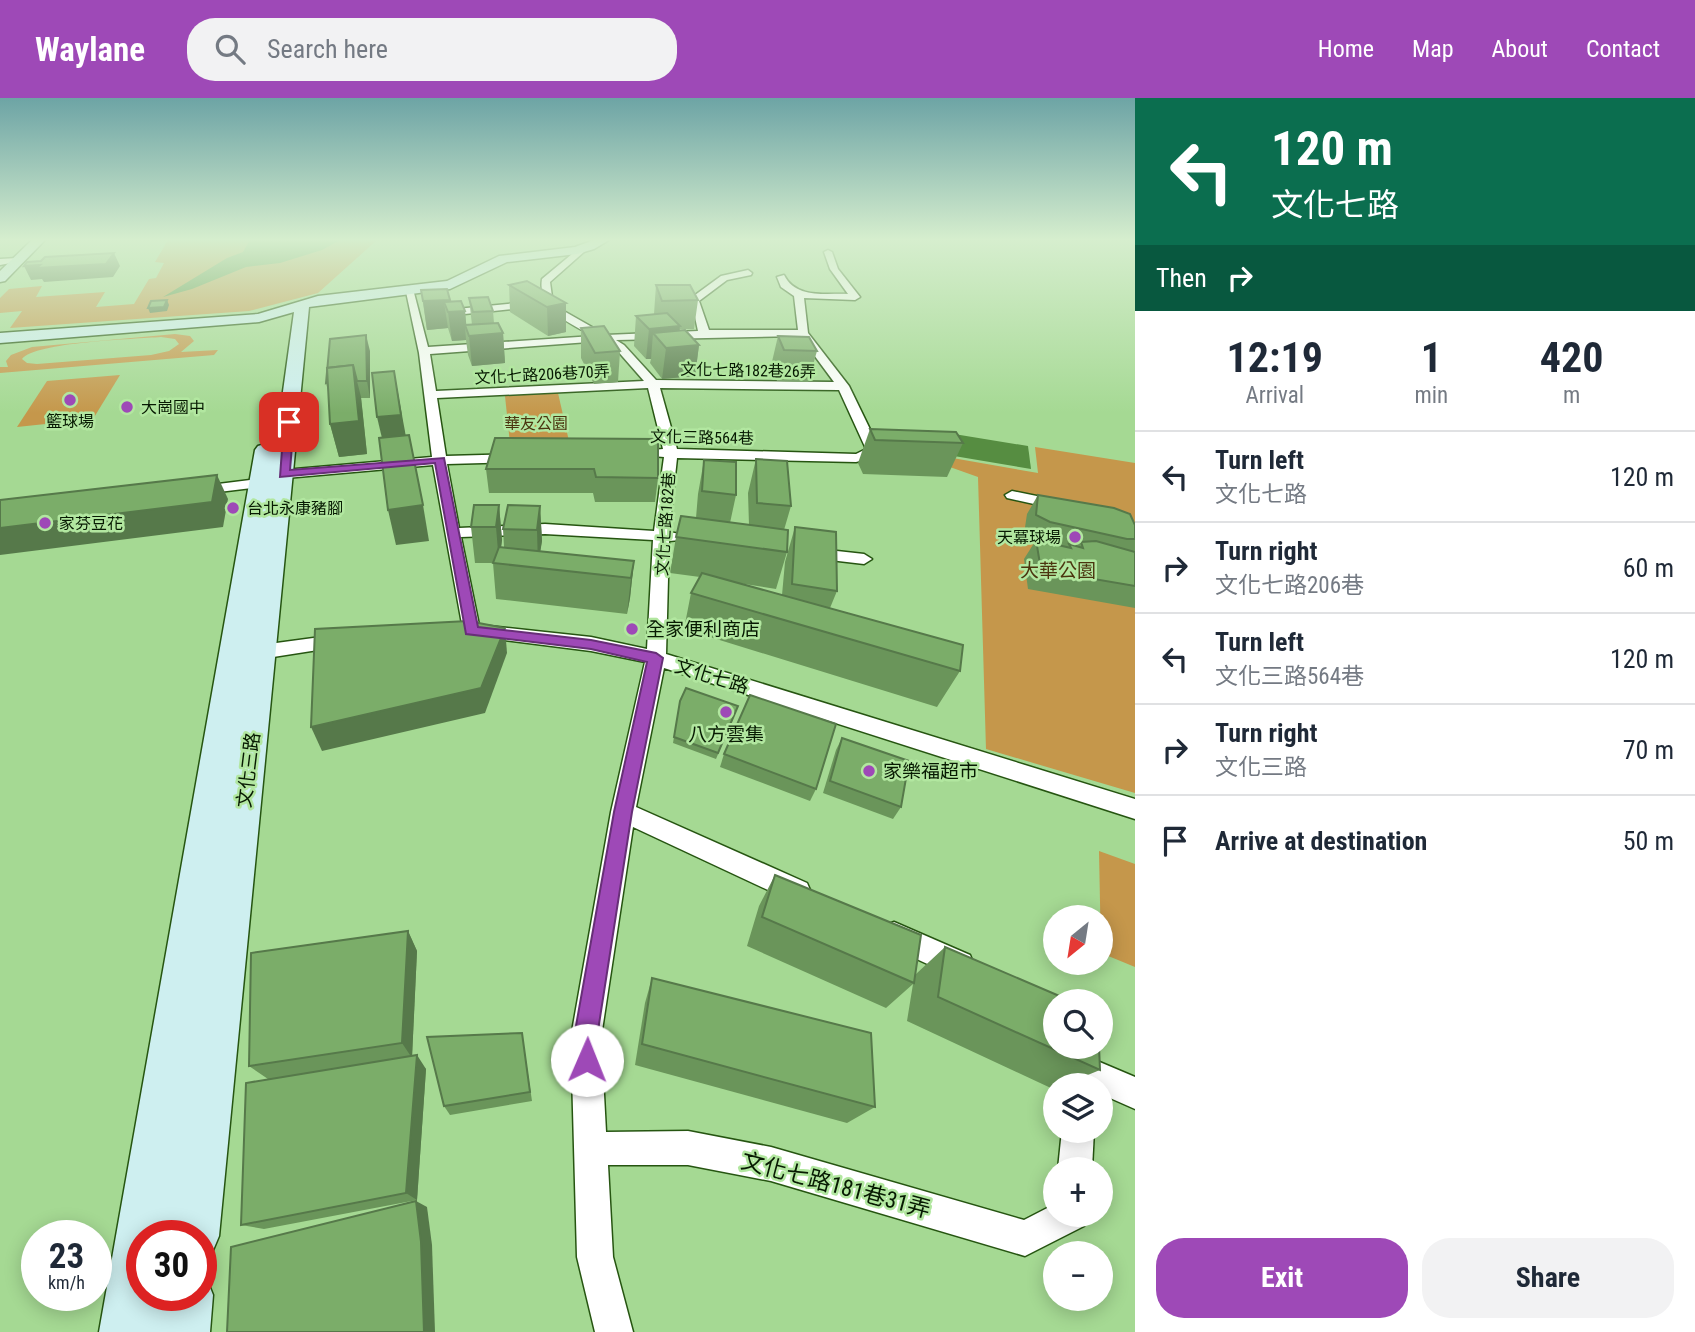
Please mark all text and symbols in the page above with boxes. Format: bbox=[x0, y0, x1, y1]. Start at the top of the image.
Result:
search box bbox=[187, 18, 677, 81]
text: Waylane bbox=[35, 30, 145, 69]
icon: search bbox=[211, 30, 249, 68]
text: Search here bbox=[267, 34, 388, 64]
text: Home bbox=[1318, 35, 1374, 63]
text: Map bbox=[1412, 35, 1454, 63]
text: About bbox=[1492, 35, 1548, 63]
text: Contact bbox=[1586, 35, 1660, 63]
text: 120 m bbox=[1271, 120, 1393, 177]
icon: left bbox=[1156, 126, 1247, 217]
text: 文化七路 bbox=[1271, 186, 1399, 224]
icon: right bbox=[1221, 259, 1259, 297]
text: Then bbox=[1156, 263, 1207, 293]
text: 12:19 bbox=[1227, 333, 1323, 382]
text: 1 bbox=[1421, 333, 1442, 382]
text: 420 bbox=[1540, 333, 1603, 382]
street label: 文化七路182巷26弄 bbox=[680, 360, 816, 381]
street label: 文化七路206巷70弄 bbox=[474, 361, 610, 388]
text: Arrival bbox=[1245, 382, 1304, 409]
text: min bbox=[1414, 382, 1448, 409]
text: m bbox=[1563, 382, 1580, 409]
marker: 籃球場 bbox=[62, 392, 78, 408]
pin bbox=[259, 392, 319, 452]
place label: 大崗國中 bbox=[141, 398, 205, 417]
marker: 大崗國中 bbox=[119, 399, 135, 415]
icon: arrive bbox=[270, 403, 308, 441]
place label: 籃球場 bbox=[46, 412, 94, 431]
park label: 華友公園 bbox=[504, 414, 568, 433]
street label: 文化三路564巷 bbox=[650, 427, 754, 448]
text: Turn left bbox=[1215, 445, 1304, 475]
icon: left bbox=[1156, 458, 1194, 496]
text: 120 m bbox=[1610, 462, 1674, 492]
street label: 文化七路182巷 bbox=[652, 472, 679, 576]
text: 文化七路 bbox=[1215, 481, 1307, 508]
place label: 台北永康豬腳 bbox=[247, 499, 343, 518]
marker: 台北永康豬腳 bbox=[225, 500, 241, 516]
place label: 家芬豆花 bbox=[59, 514, 123, 533]
marker: 家芬豆花 bbox=[37, 515, 53, 531]
place label: 天冪球場 bbox=[997, 528, 1061, 547]
marker: 天冪球場 bbox=[1067, 529, 1083, 545]
text: Turn right bbox=[1215, 536, 1317, 566]
icon: right bbox=[1156, 549, 1194, 587]
text: 60 m bbox=[1623, 553, 1674, 583]
park label: 大華公園 bbox=[1020, 559, 1096, 582]
text: 文化七路206巷 bbox=[1215, 572, 1364, 599]
place label: 全家便利商店 bbox=[646, 618, 760, 641]
marker: 全家便利商店 bbox=[624, 621, 640, 637]
text: Turn left bbox=[1215, 627, 1304, 657]
icon: left bbox=[1156, 640, 1194, 678]
text: 120 m bbox=[1610, 644, 1674, 674]
street label: 文化七路 bbox=[672, 654, 752, 699]
text: 文化三路564巷 bbox=[1215, 663, 1364, 690]
marker: 八方雲集 bbox=[718, 704, 734, 720]
text: Turn right bbox=[1215, 718, 1317, 748]
place label: 八方雲集 bbox=[688, 723, 764, 746]
street label: 文化三路 bbox=[232, 731, 265, 809]
icon: right bbox=[1156, 731, 1194, 769]
text: 70 m bbox=[1623, 735, 1674, 765]
text: 文化三路 bbox=[1215, 754, 1307, 781]
place label: 家樂福超市 bbox=[883, 760, 978, 783]
marker: 家樂福超市 bbox=[861, 763, 877, 779]
icon: arrive bbox=[1156, 822, 1194, 860]
text: Arrive at destination bbox=[1215, 826, 1427, 856]
text: 50 m bbox=[1623, 826, 1674, 856]
north arrow bbox=[1043, 905, 1113, 975]
map controls bbox=[1043, 905, 1113, 1311]
button: search bbox=[1043, 989, 1113, 1059]
position arrow bbox=[550, 1023, 624, 1097]
button: layers bbox=[1043, 1073, 1113, 1143]
street label: 文化七路181巷31弄 bbox=[738, 1147, 933, 1224]
button: + bbox=[1043, 1157, 1113, 1227]
speed limit sign: 30 bbox=[126, 1220, 217, 1311]
text: 23 bbox=[49, 1236, 84, 1277]
button: Exit bbox=[1156, 1238, 1408, 1318]
button: Share bbox=[1422, 1238, 1674, 1318]
button: − bbox=[1043, 1241, 1113, 1311]
text: km/h bbox=[48, 1272, 85, 1293]

